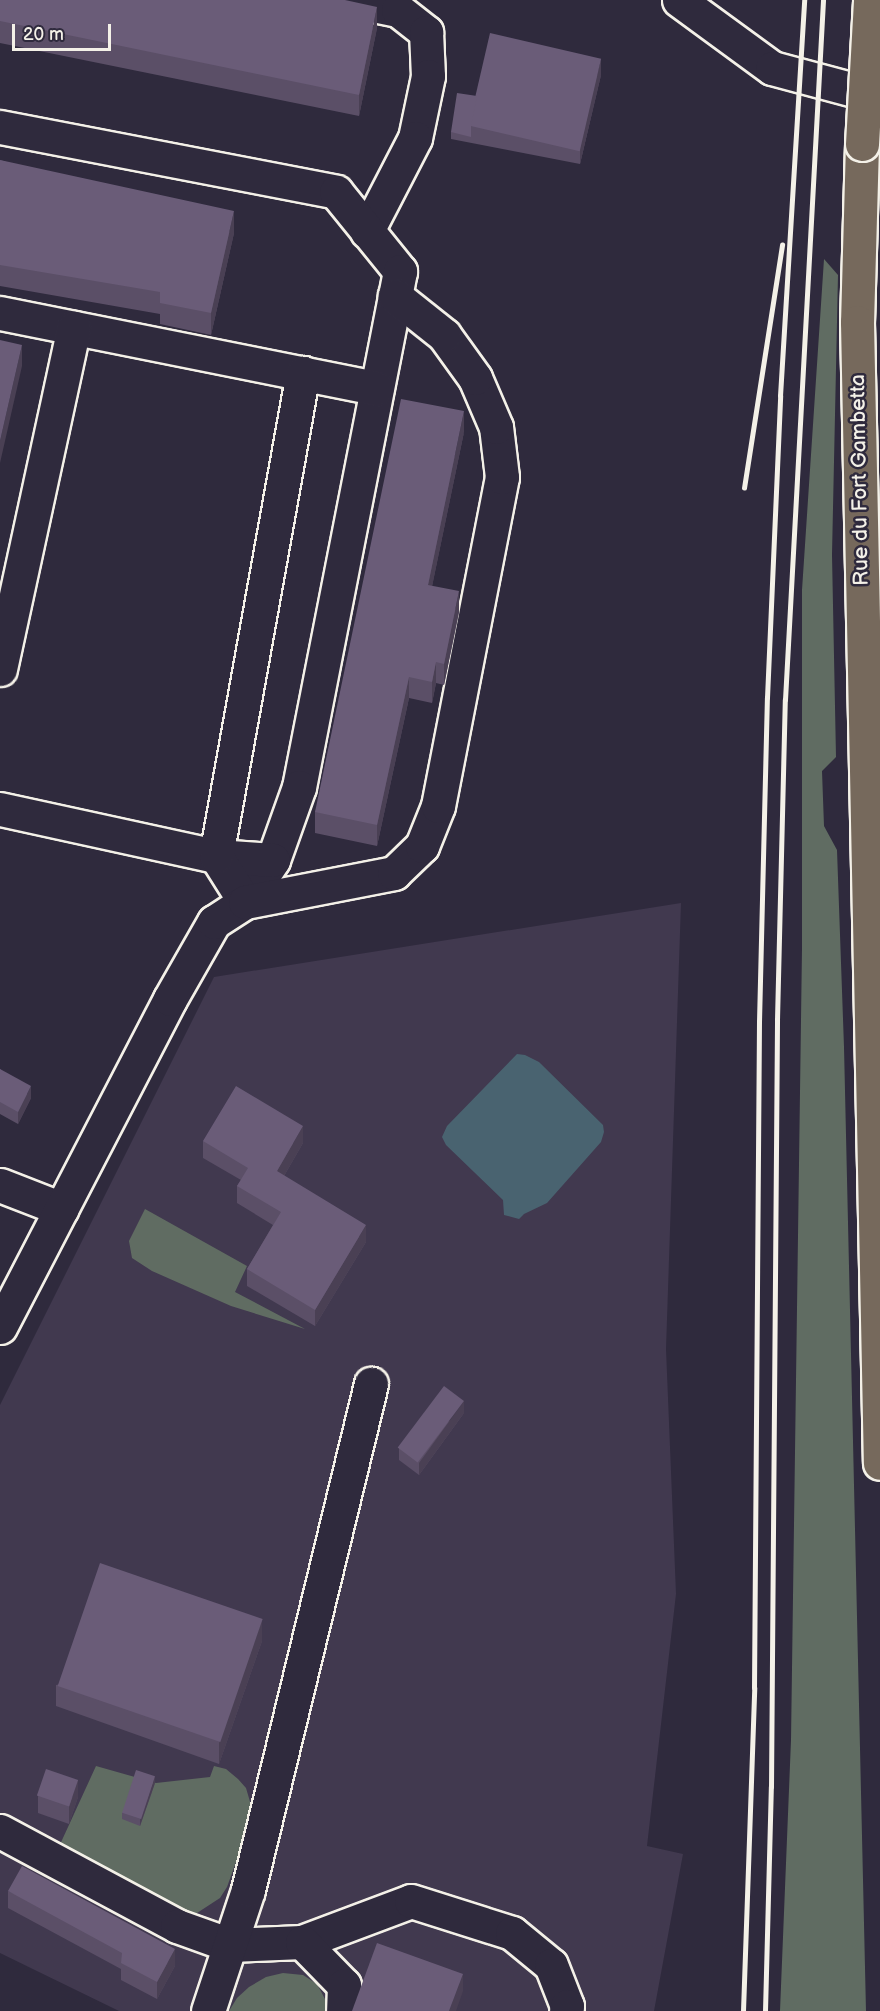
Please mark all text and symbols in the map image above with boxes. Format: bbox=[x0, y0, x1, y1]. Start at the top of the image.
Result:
scale bar bbox=[15, 12, 114, 50]
text: 20 m bbox=[23, 24, 64, 45]
street label: Rue du Fort Gambetta bbox=[846, 374, 874, 586]

